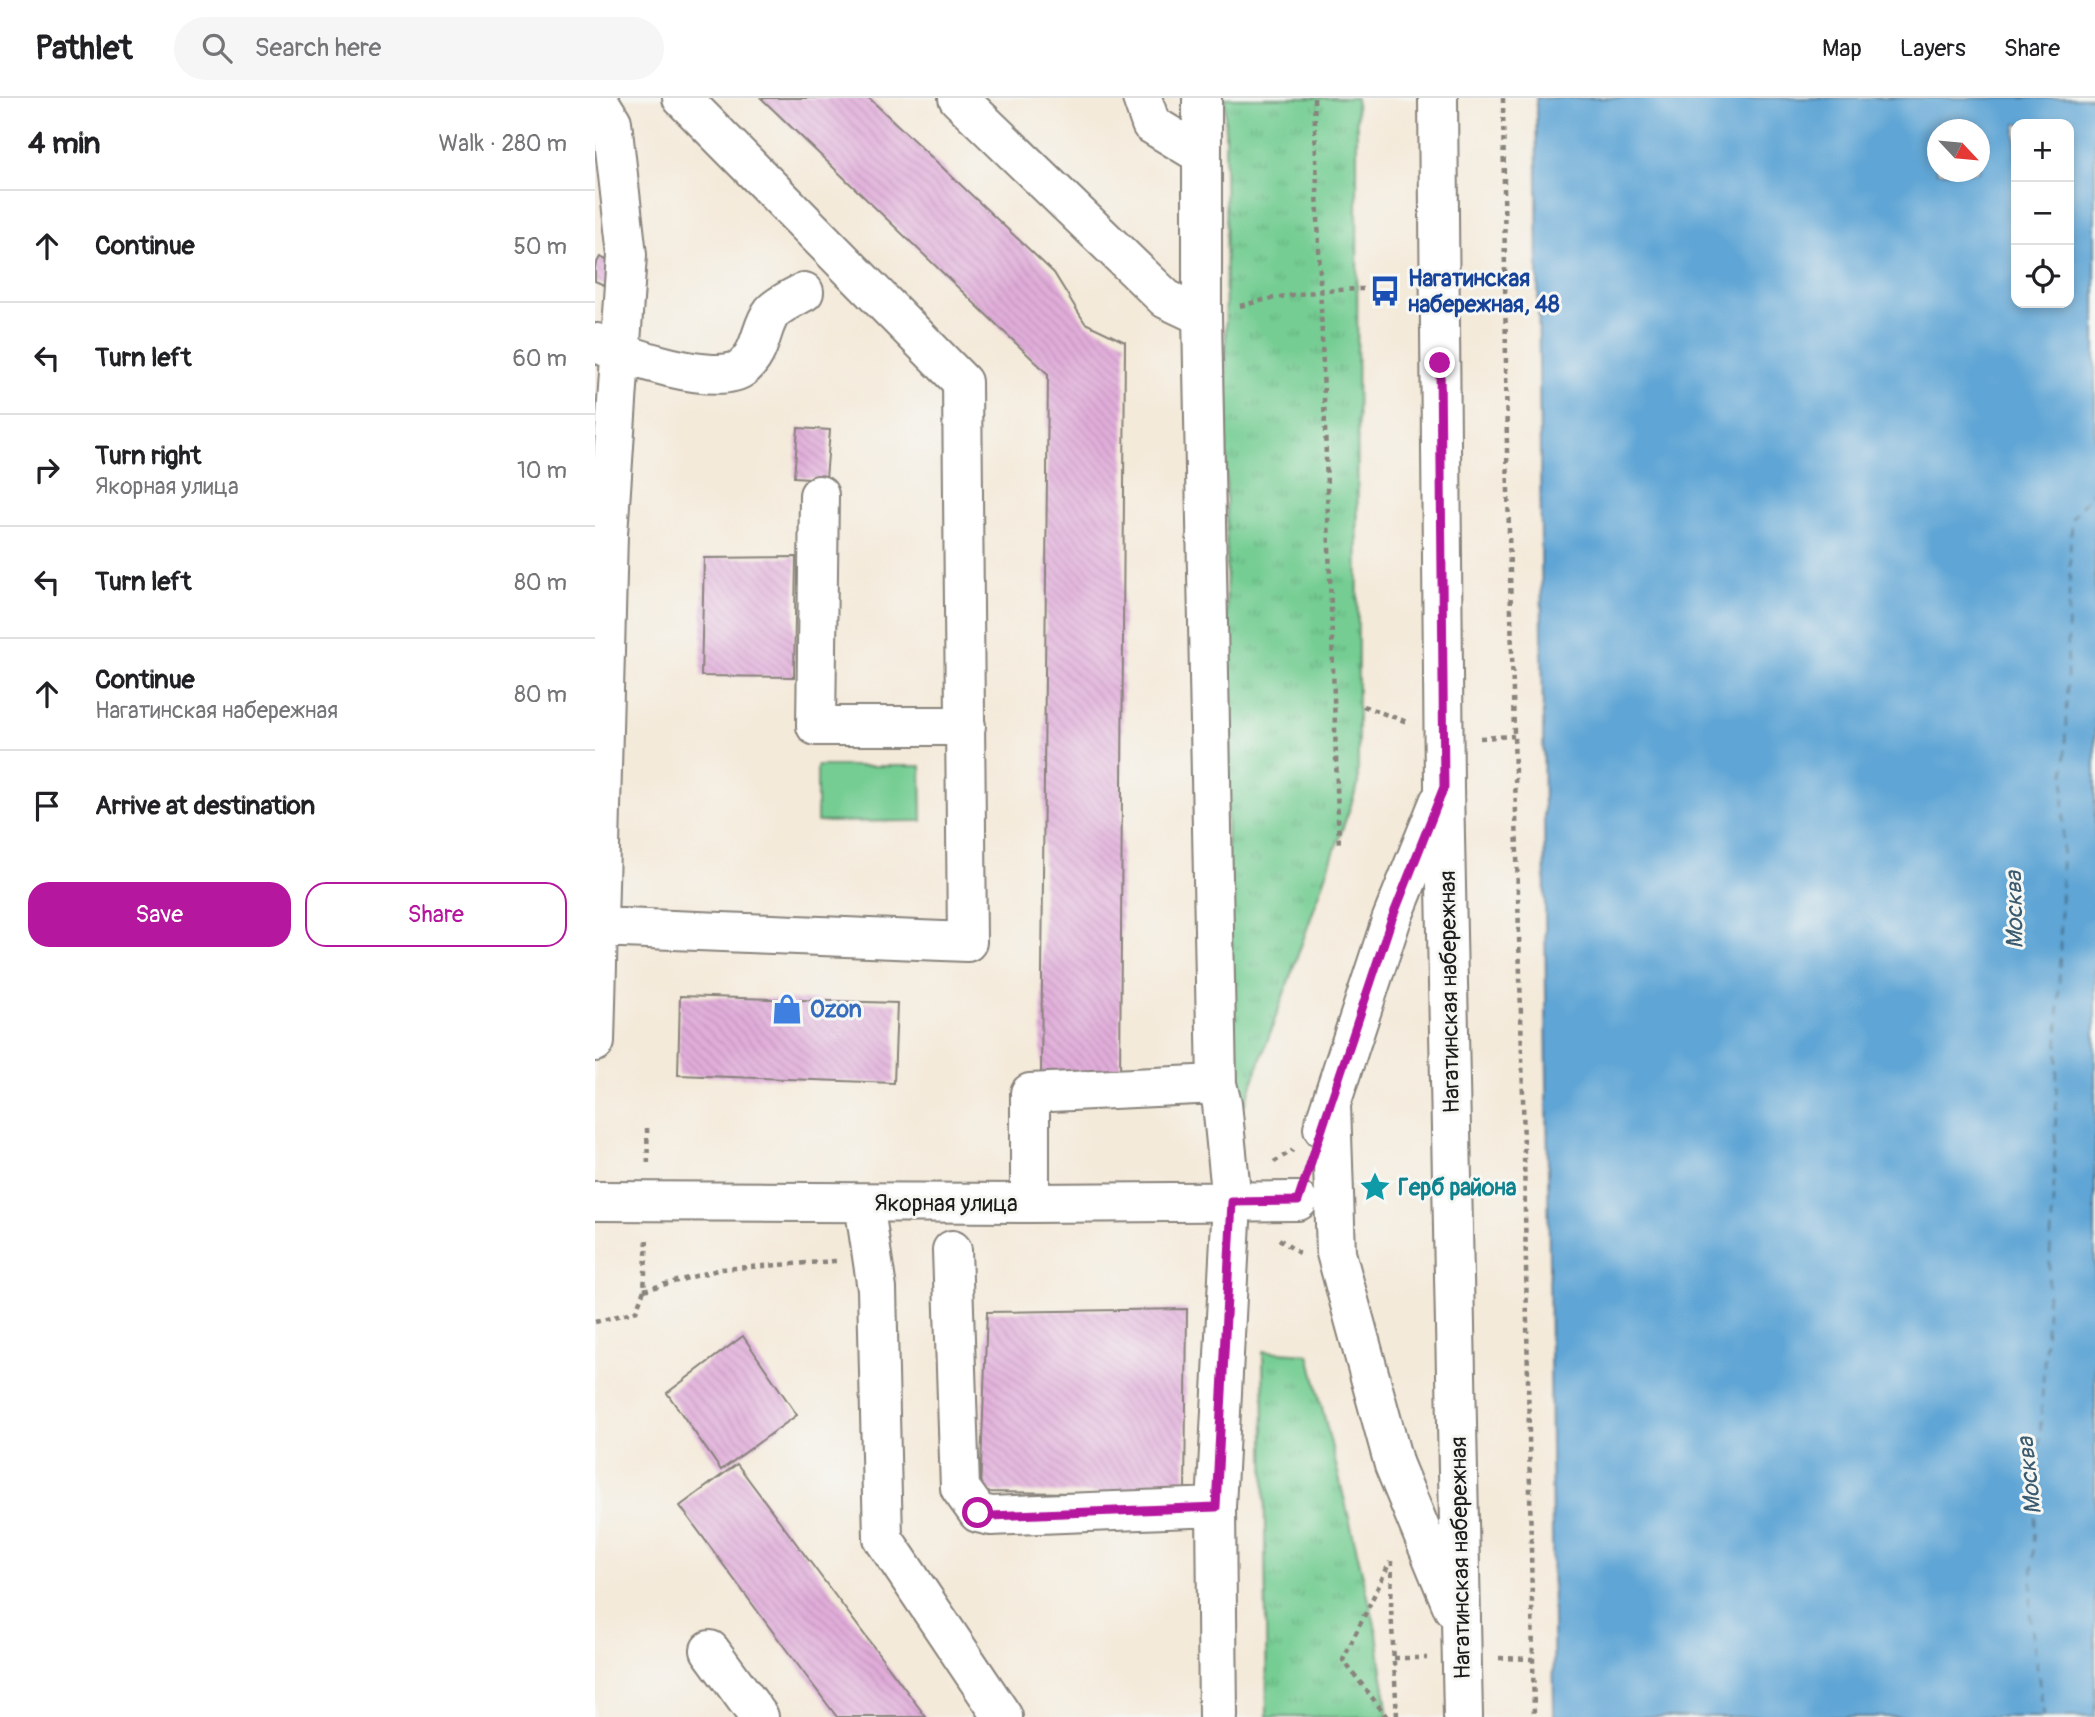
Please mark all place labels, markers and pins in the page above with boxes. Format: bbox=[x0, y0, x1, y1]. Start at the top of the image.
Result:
place label: Нагатинская набережная, 48 bbox=[1408, 264, 1560, 319]
bus stop icon: Нагатинская набережная, 48 bbox=[1368, 274, 1402, 308]
shop icon: Ozon bbox=[770, 992, 804, 1026]
place label: Ozon bbox=[810, 995, 862, 1024]
place icon: Герб района bbox=[1358, 1170, 1392, 1204]
place label: Герб района bbox=[1398, 1173, 1517, 1202]

